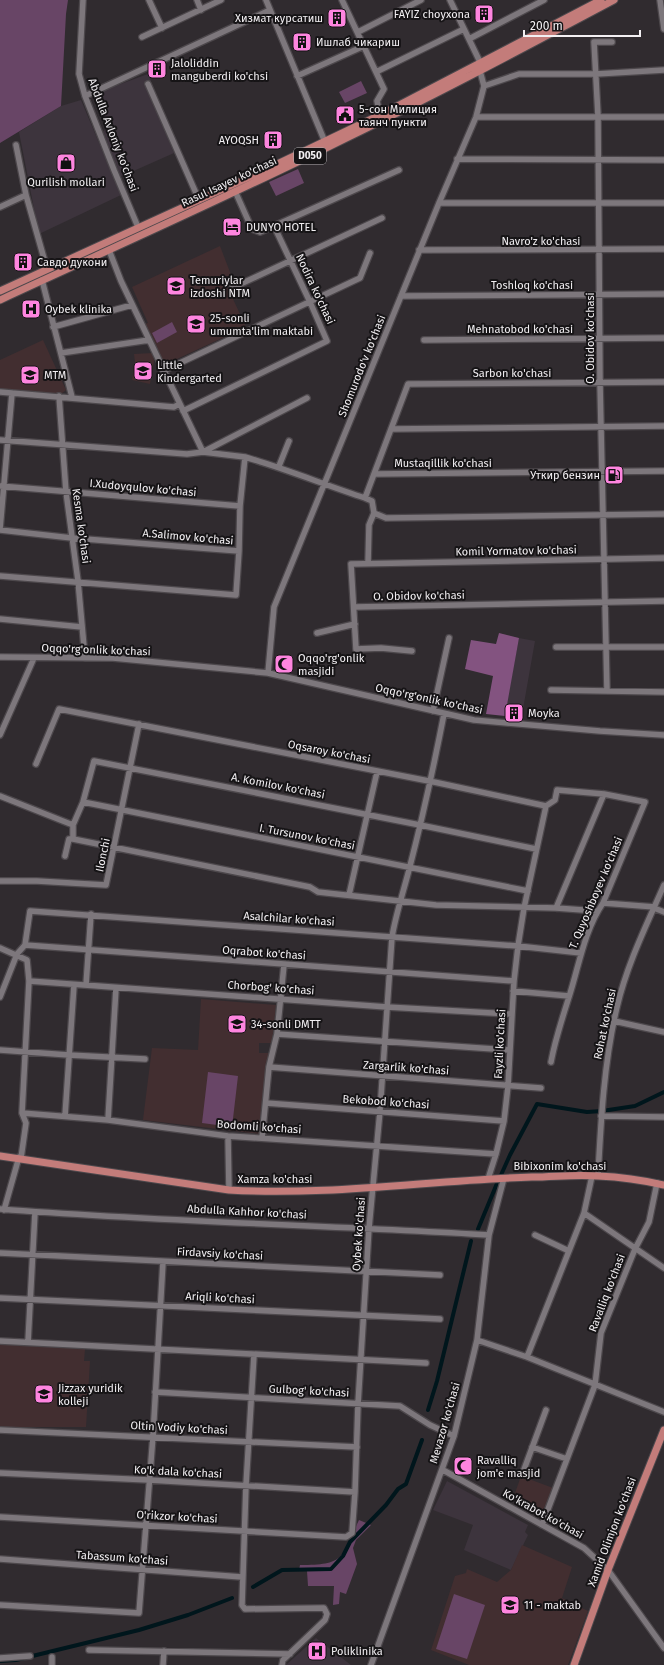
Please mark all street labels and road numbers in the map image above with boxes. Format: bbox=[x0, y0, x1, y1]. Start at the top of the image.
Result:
street label: Abdulla Avloniy ko'chasi bbox=[85, 77, 141, 193]
road number: D050 bbox=[294, 148, 326, 164]
street label: Rasul Isayev ko'chasi bbox=[179, 154, 279, 210]
street label: Navro'z ko'chasi bbox=[502, 235, 580, 248]
street label: Nodira ko'chasi bbox=[293, 252, 337, 326]
street label: Toshloq ko'chasi bbox=[491, 279, 573, 292]
street label: O. Obidov ko'chasi bbox=[584, 292, 597, 384]
street label: Shomurodo'v ko'chasi bbox=[336, 313, 388, 419]
street label: Mehnatobod ko'chasi bbox=[467, 323, 573, 336]
street label: Sarbon ko'chasi bbox=[473, 367, 551, 380]
street label: Mustaqillik ko'chasi bbox=[394, 457, 492, 470]
street label: I.Xudoyqulov ko'chasi bbox=[89, 477, 197, 499]
street label: Kesma ko'chasi bbox=[69, 488, 93, 564]
street label: A.Salimov ko'chasi bbox=[142, 527, 234, 547]
street label: Komil Yormatov ko'chasi bbox=[455, 543, 577, 559]
street label: O. Obidov ko'chasi bbox=[373, 589, 465, 603]
street label: Oqqo'rg'onlik ko'chasi bbox=[41, 642, 151, 658]
street label: Oqqo'rg'onlik ko'chasi bbox=[374, 681, 484, 717]
street label: Oqsaroy ko'chasi bbox=[287, 738, 371, 766]
street label: A. Komilov ko'chasi bbox=[230, 771, 326, 801]
street label: I. Tursunov ko'chasi bbox=[258, 821, 356, 853]
street label: T. Quyoshboyev ko'chasi bbox=[566, 835, 626, 951]
street label: Ilonchi bbox=[93, 837, 113, 873]
street label: Asalchilar ko'chasi bbox=[243, 909, 335, 929]
street label: Oqrabot ko'chasi bbox=[222, 944, 306, 962]
street label: Chorbog' ko'chasi bbox=[227, 978, 315, 998]
street label: Rohat ko'chasi bbox=[591, 987, 619, 1061]
street label: Fayzli ko'chasi bbox=[492, 1009, 508, 1079]
street label: Zargarlik ko'chasi bbox=[363, 1059, 449, 1077]
street label: Bekobod ko'chasi bbox=[342, 1092, 430, 1112]
street label: Bodomli ko'chasi bbox=[216, 1118, 302, 1136]
street label: Bibixonim ko'chasi bbox=[514, 1160, 606, 1173]
street label: Xamza ko'chasi bbox=[238, 1173, 312, 1186]
street label: Oybek ko'chasi bbox=[350, 1197, 368, 1271]
street label: Abdulla Kahhor ko'chasi bbox=[187, 1202, 307, 1222]
street label: Firdavsiy ko'chasi bbox=[177, 1245, 263, 1263]
street label: Ravalliq ko'chasi bbox=[586, 1252, 628, 1334]
street label: Ariqli ko'chasi bbox=[185, 1290, 255, 1306]
street label: Mevazor ko'chasi bbox=[427, 1381, 463, 1465]
street label: Gulbog' ko'chasi bbox=[268, 1382, 350, 1400]
street label: Oltin Vodiy ko'chasi bbox=[130, 1419, 228, 1437]
street label: Ko'k dala ko'chasi bbox=[134, 1463, 222, 1481]
street label: Xamid Olimjon ko'chasi bbox=[585, 1475, 639, 1589]
street label: Ko'krabot ko'chasi bbox=[500, 1486, 586, 1542]
street label: O'rikzor ko'chasi bbox=[136, 1508, 218, 1526]
street label: Tabassum ko'chasi bbox=[76, 1548, 168, 1568]

